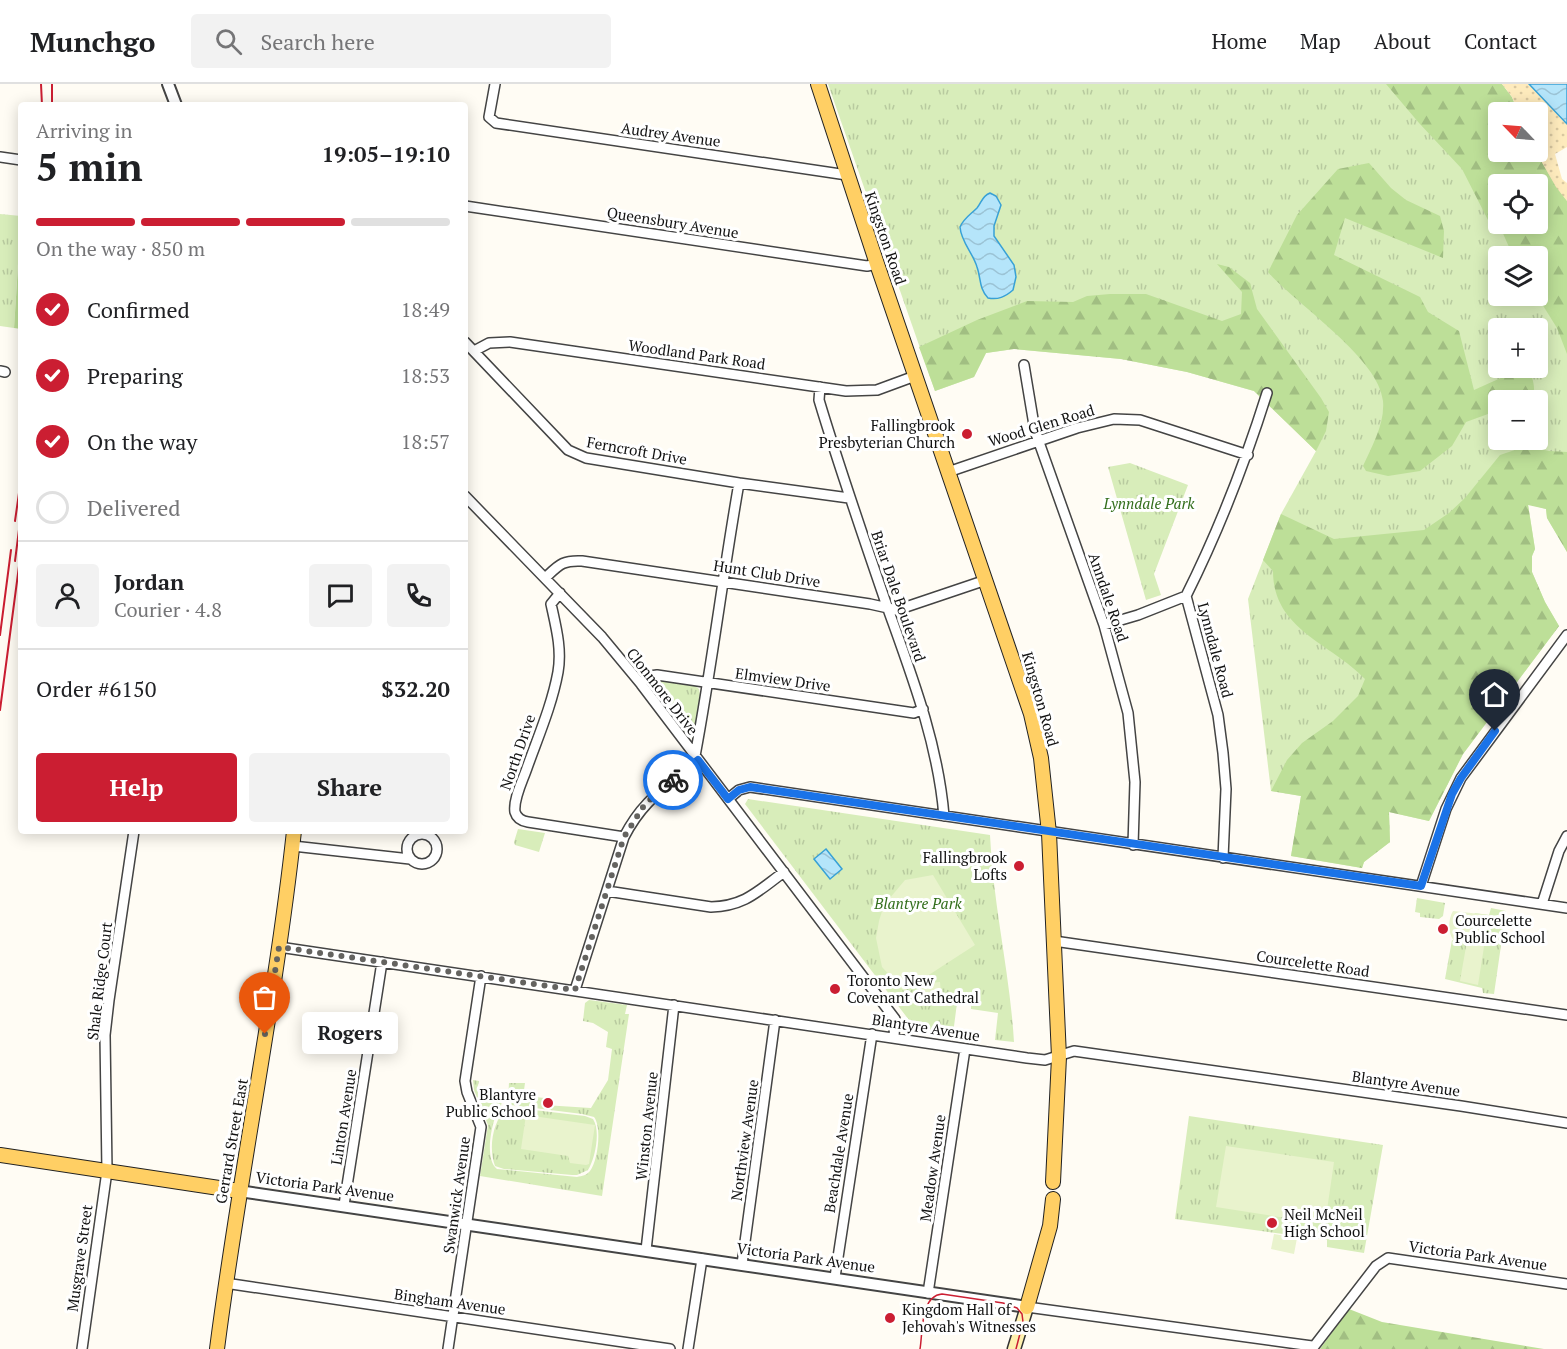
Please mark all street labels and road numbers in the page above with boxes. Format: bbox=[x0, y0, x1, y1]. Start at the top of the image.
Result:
street label: Audrey Avenue bbox=[620, 117, 722, 151]
street label: Kingston Road bbox=[861, 189, 911, 287]
street label: Queensbury Avenue bbox=[606, 202, 740, 242]
street label: Woodland Park Road bbox=[627, 334, 767, 374]
street label: Wood Glen Road bbox=[985, 399, 1097, 451]
street label: Ferncroft Drive bbox=[585, 431, 689, 469]
street label: Briar Dale Boulevard bbox=[867, 528, 931, 664]
street label: Anndale Road bbox=[1084, 550, 1134, 644]
street label: Hunt Club Drive bbox=[712, 555, 822, 591]
street label: Lynndale Road bbox=[1194, 600, 1238, 700]
street label: Clonmore Drive bbox=[623, 643, 703, 739]
street label: Kingston Road bbox=[1018, 649, 1064, 749]
street label: Elmview Drive bbox=[734, 662, 832, 696]
street label: North Drive bbox=[495, 711, 539, 793]
street label: Shale Ridge Court bbox=[82, 920, 116, 1041]
street label: Courcelette Road bbox=[1255, 945, 1371, 981]
street label: Blantyre Avenue bbox=[871, 1009, 981, 1045]
street label: Blantyre Avenue bbox=[1351, 1066, 1461, 1100]
street label: Linton Avenue bbox=[326, 1068, 360, 1166]
street label: Winston Avenue bbox=[630, 1071, 662, 1181]
street label: Gerrard Street East bbox=[210, 1076, 252, 1205]
street label: Northview Avenue bbox=[726, 1078, 762, 1202]
street label: Beachdale Avenue bbox=[819, 1092, 857, 1214]
street label: Meadow Avenue bbox=[915, 1113, 949, 1223]
street label: Swanwick Avenue bbox=[438, 1135, 474, 1255]
street label: Victoria Park Avenue bbox=[254, 1166, 396, 1206]
street label: Musgrave Street bbox=[62, 1203, 96, 1313]
street label: Victoria Park Avenue bbox=[1407, 1235, 1549, 1275]
street label: Victoria Park Avenue bbox=[735, 1237, 877, 1277]
street label: Bingham Avenue bbox=[393, 1283, 507, 1319]

